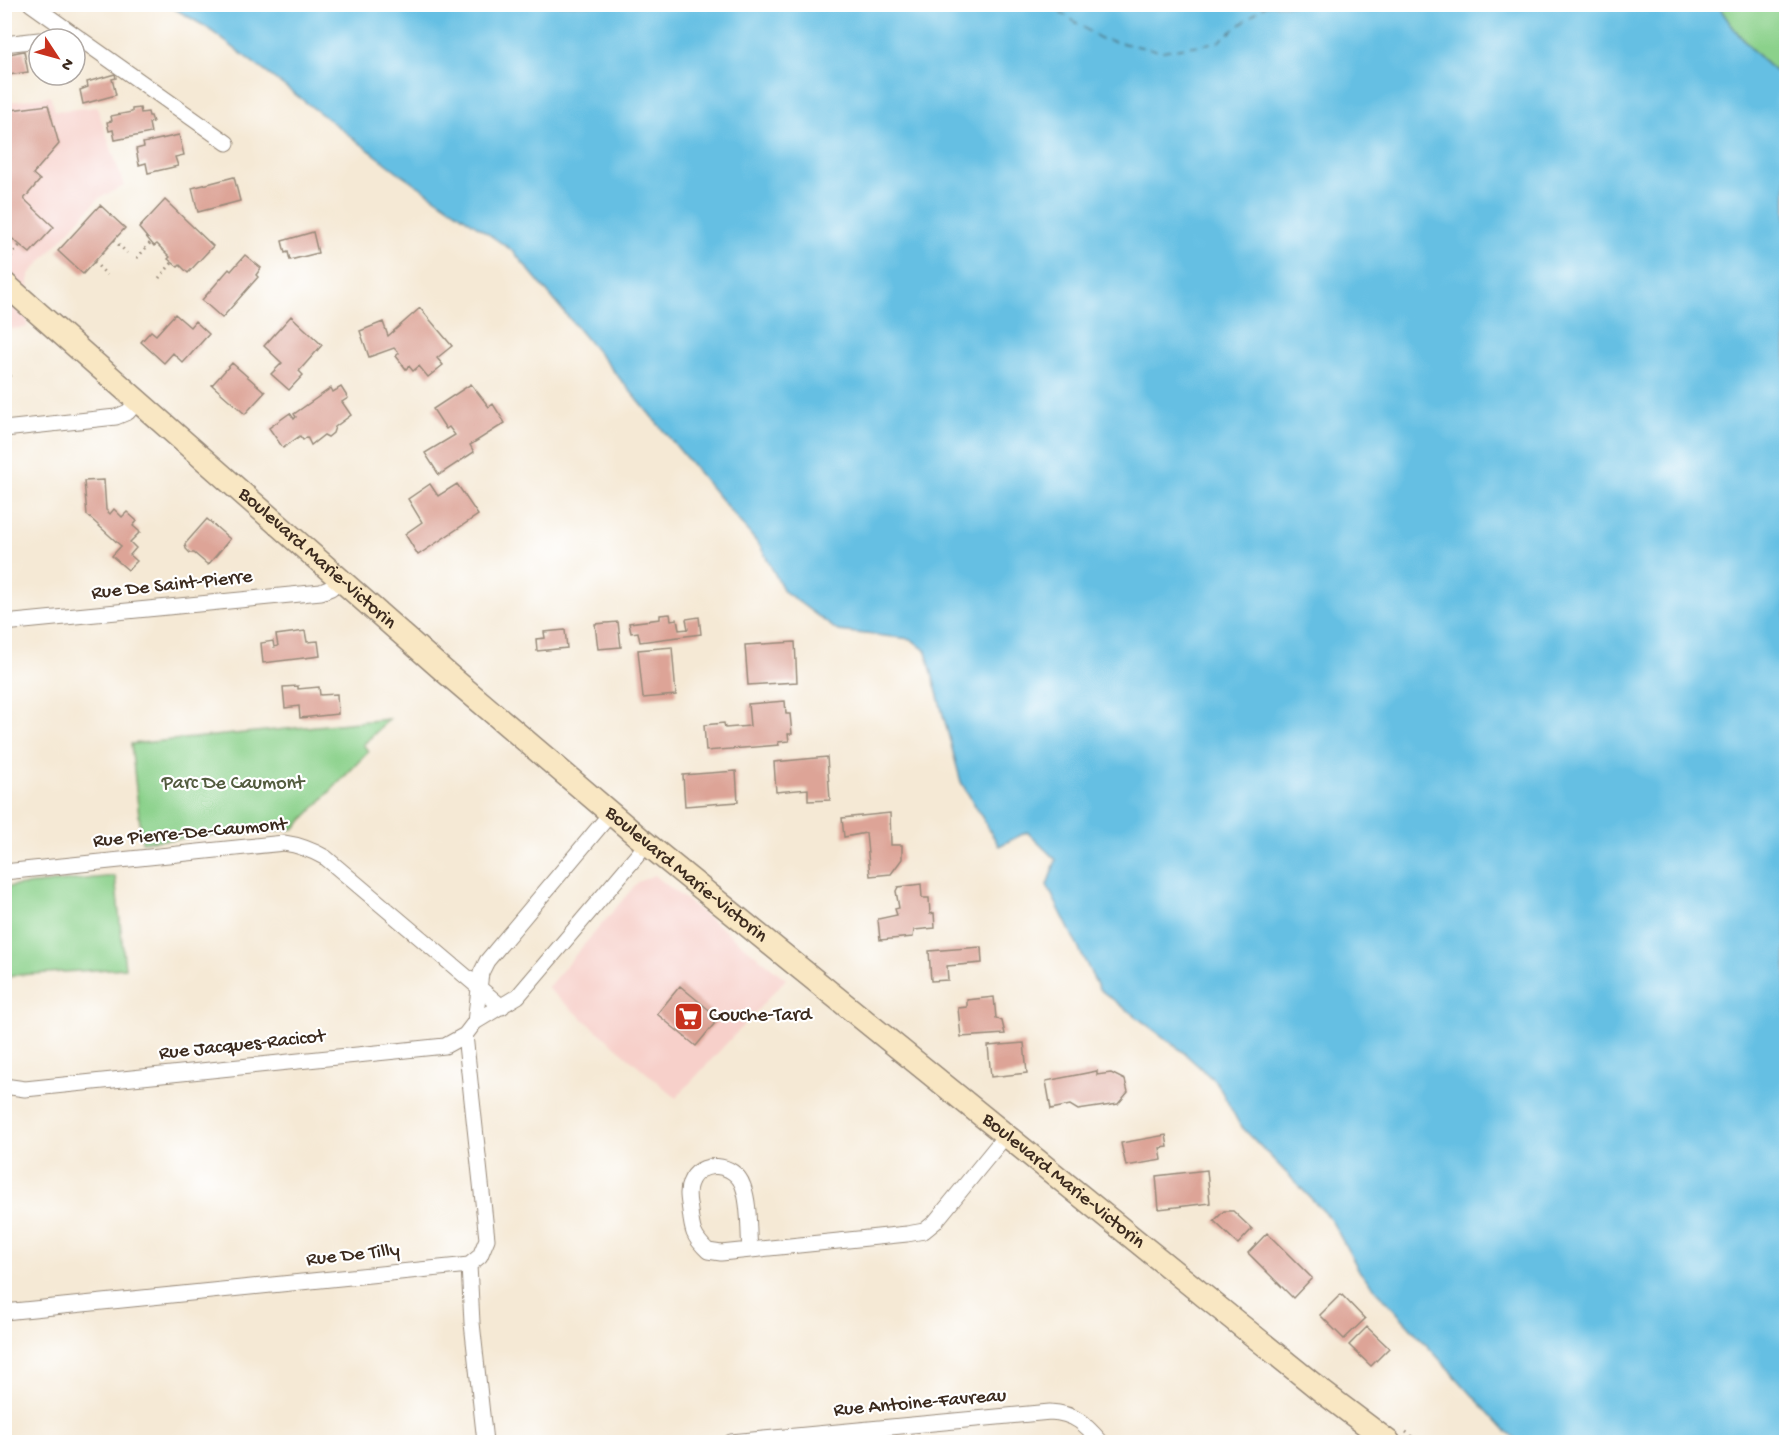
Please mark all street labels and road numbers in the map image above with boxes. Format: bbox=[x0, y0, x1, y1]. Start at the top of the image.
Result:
street label: Boulevard Marie-Victorin bbox=[232, 482, 401, 635]
street label: Rue De Saint-Pierre bbox=[90, 566, 254, 606]
street label: Boulevard Marie-Victorin bbox=[599, 801, 772, 948]
street label: Rue Pierre-De-Caumont bbox=[92, 814, 290, 854]
street label: Rue Jacques-Racicot bbox=[158, 1026, 328, 1066]
street label: Boulevard Marie-Victorin bbox=[976, 1108, 1150, 1255]
street label: Rue De Tilly bbox=[305, 1240, 401, 1272]
street label: Rue Antoine-Favreau bbox=[833, 1385, 1008, 1423]

